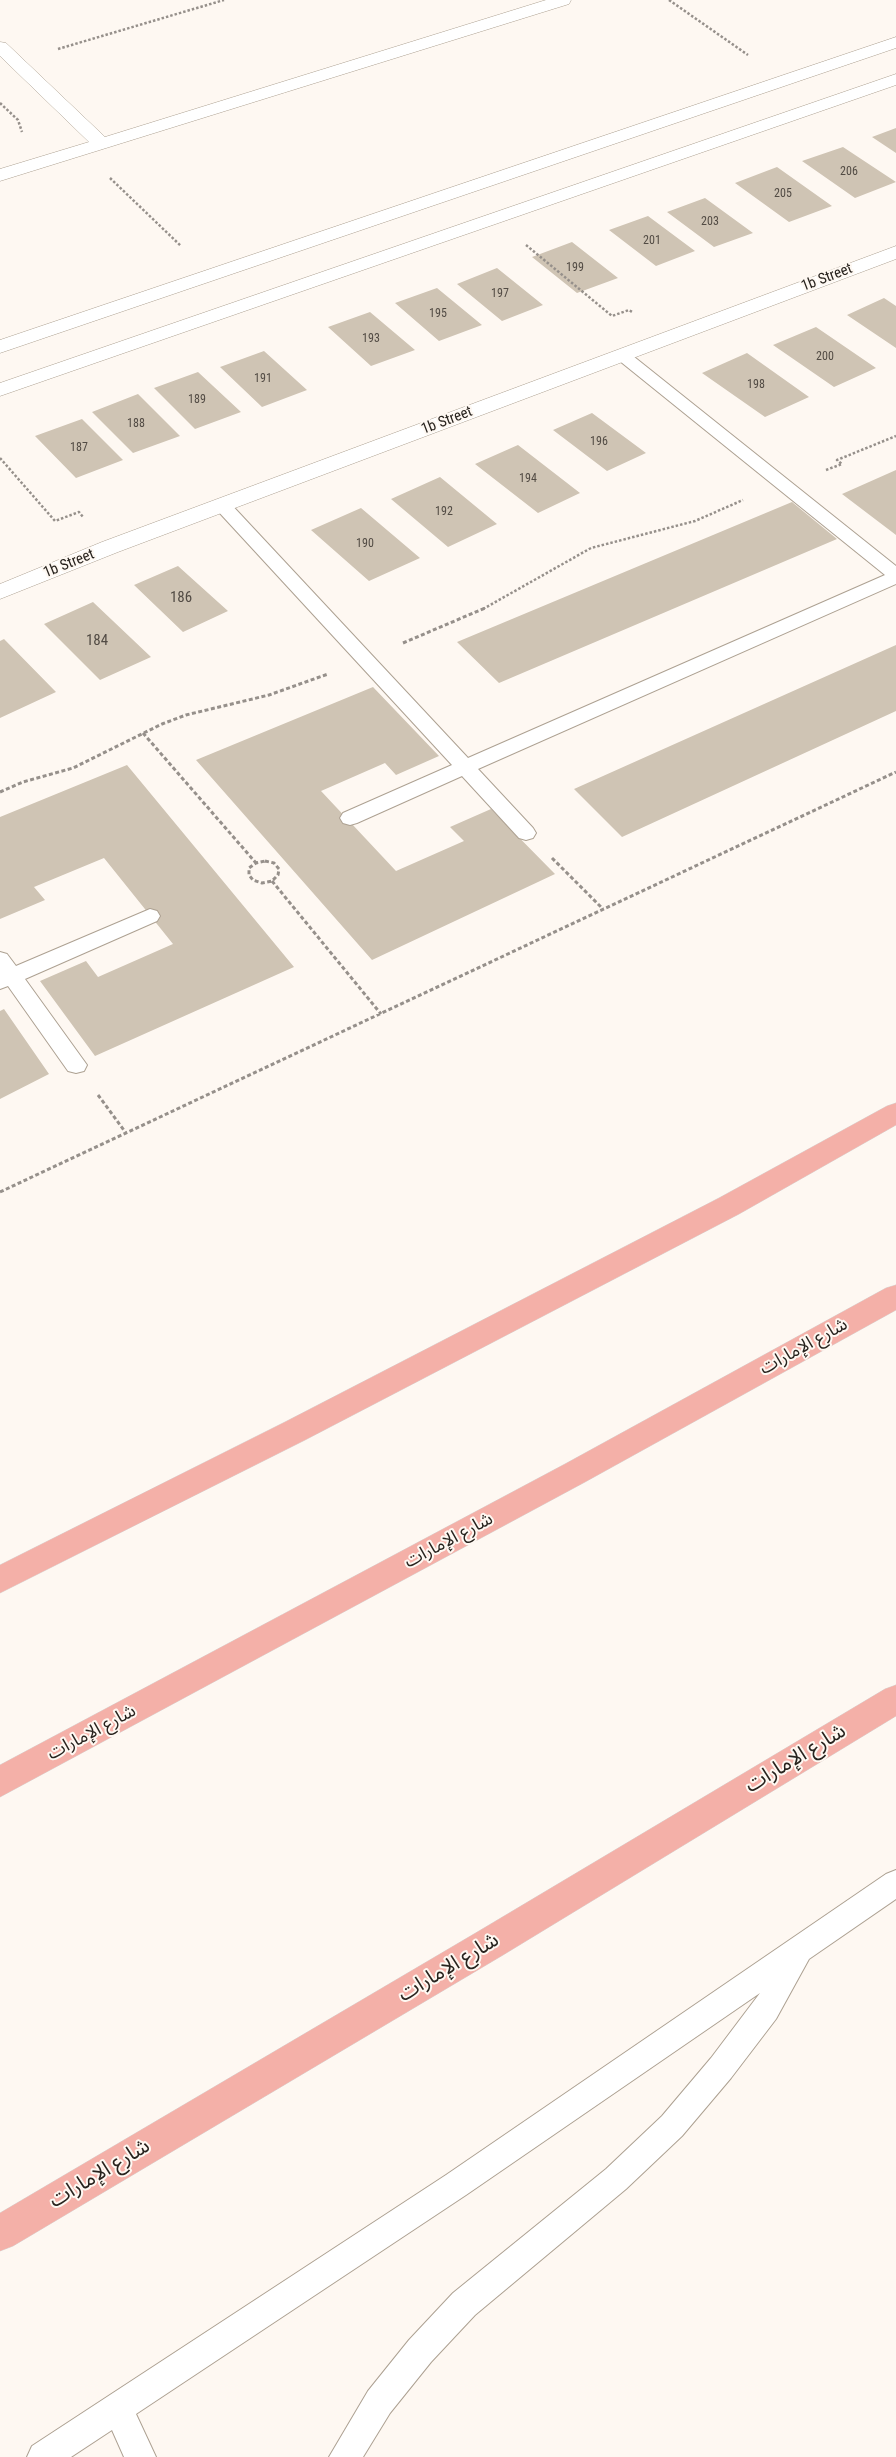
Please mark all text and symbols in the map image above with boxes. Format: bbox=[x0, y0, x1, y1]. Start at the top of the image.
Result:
house number: 206 bbox=[840, 165, 858, 179]
house number: 205 bbox=[774, 187, 792, 201]
house number: 203 bbox=[701, 215, 719, 229]
house number: 201 bbox=[643, 234, 661, 248]
street label: 1b Street bbox=[799, 260, 855, 296]
house number: 199 bbox=[566, 261, 584, 275]
house number: 197 bbox=[491, 287, 509, 301]
house number: 195 bbox=[429, 307, 447, 321]
house number: 193 bbox=[362, 332, 380, 346]
house number: 200 bbox=[816, 350, 834, 364]
house number: 191 bbox=[254, 372, 272, 386]
house number: 198 bbox=[747, 378, 765, 392]
house number: 189 bbox=[188, 393, 206, 407]
street label: 1b Street bbox=[419, 403, 475, 439]
house number: 188 bbox=[127, 417, 145, 431]
house number: 196 bbox=[590, 435, 608, 449]
house number: 187 bbox=[70, 441, 88, 455]
house number: 194 bbox=[519, 472, 537, 486]
house number: 192 bbox=[435, 505, 453, 519]
house number: 190 bbox=[356, 537, 374, 551]
street label: 1b Street bbox=[41, 546, 97, 582]
house number: 186 bbox=[170, 589, 192, 607]
house number: 184 bbox=[86, 632, 108, 650]
street label: شارع الإمارات bbox=[756, 1314, 852, 1380]
street label: شارع الإمارات bbox=[401, 1509, 497, 1573]
street label: شارع الإمارات bbox=[44, 1701, 140, 1765]
street label: شارع الإمارات bbox=[741, 1719, 851, 1799]
street label: شارع الإمارات bbox=[394, 1928, 504, 2008]
street label: شارع الإمارات bbox=[45, 2134, 155, 2214]

